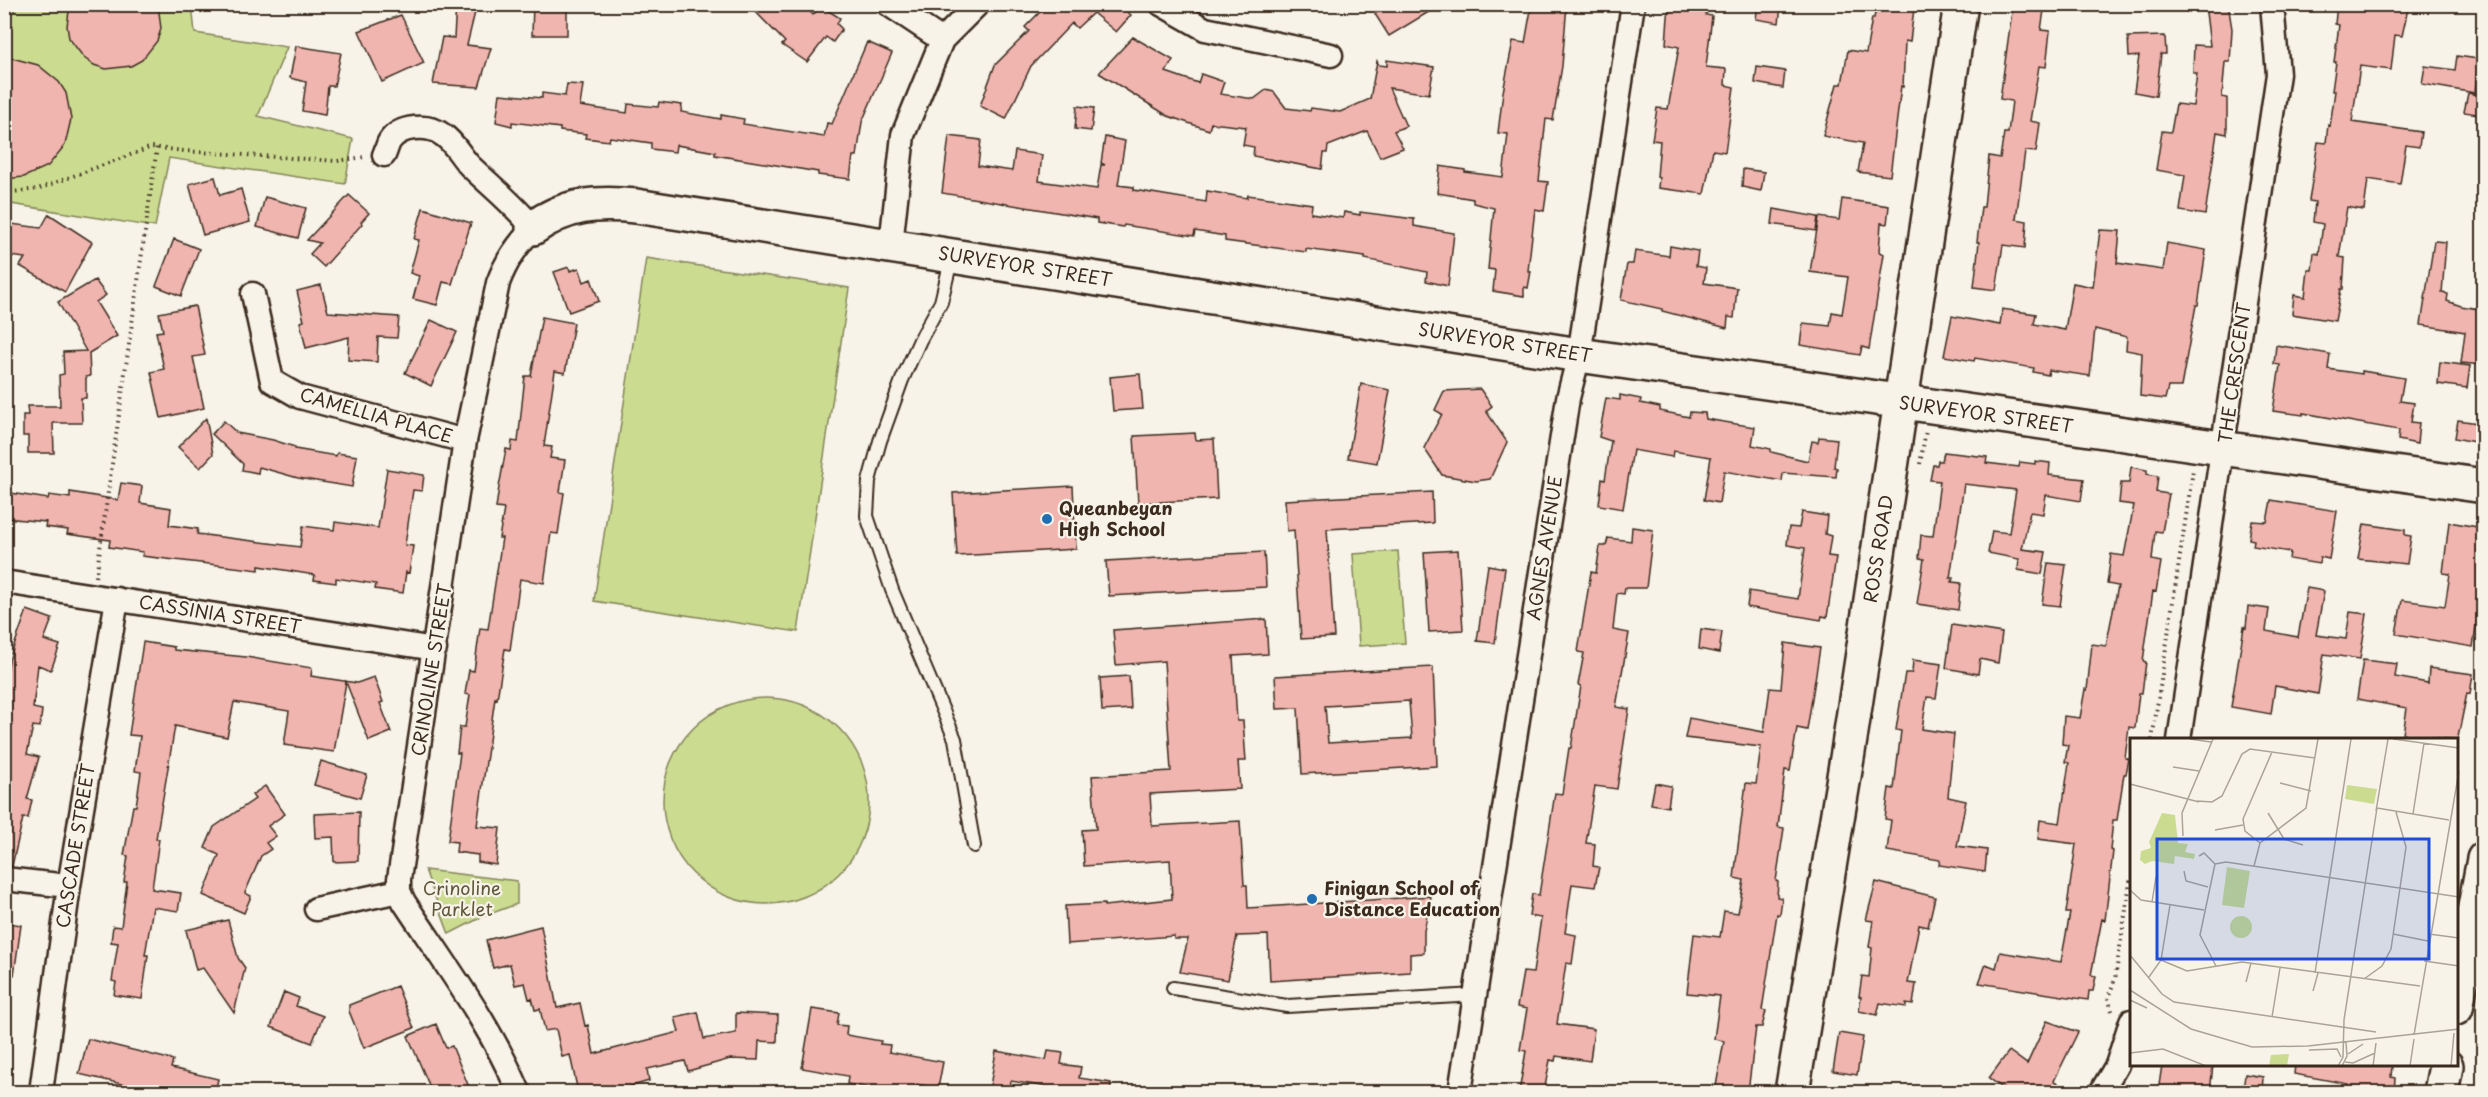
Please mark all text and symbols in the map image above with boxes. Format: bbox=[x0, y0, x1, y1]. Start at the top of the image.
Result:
street label: SURVEYOR STREET bbox=[936, 238, 1115, 293]
street label: THE CRESCENT bbox=[2210, 300, 2257, 445]
street label: SURVEYOR STREET bbox=[1416, 314, 1595, 369]
street label: CAMELLIA PLACE bbox=[297, 380, 456, 449]
street label: SURVEYOR STREET bbox=[1897, 388, 2076, 439]
street label: AGNES AVENUE bbox=[1519, 474, 1568, 622]
street label: ROSS ROAD bbox=[1856, 493, 1899, 605]
place label: Queanbeyan High School bbox=[1059, 494, 1173, 542]
marker: Queanbeyan High School bbox=[1040, 512, 1054, 526]
street label: CRINOLINE STREET bbox=[404, 581, 458, 758]
street label: CASSINIA STREET bbox=[137, 587, 304, 640]
inset map bbox=[2130, 738, 2458, 1067]
street label: CASCADE STREET bbox=[48, 761, 101, 930]
park label: Crinoline Parklet bbox=[423, 874, 501, 922]
place label: Finigan School of Distance Education bbox=[1324, 874, 1500, 922]
marker: Finigan School of Distance Education bbox=[1305, 892, 1319, 906]

